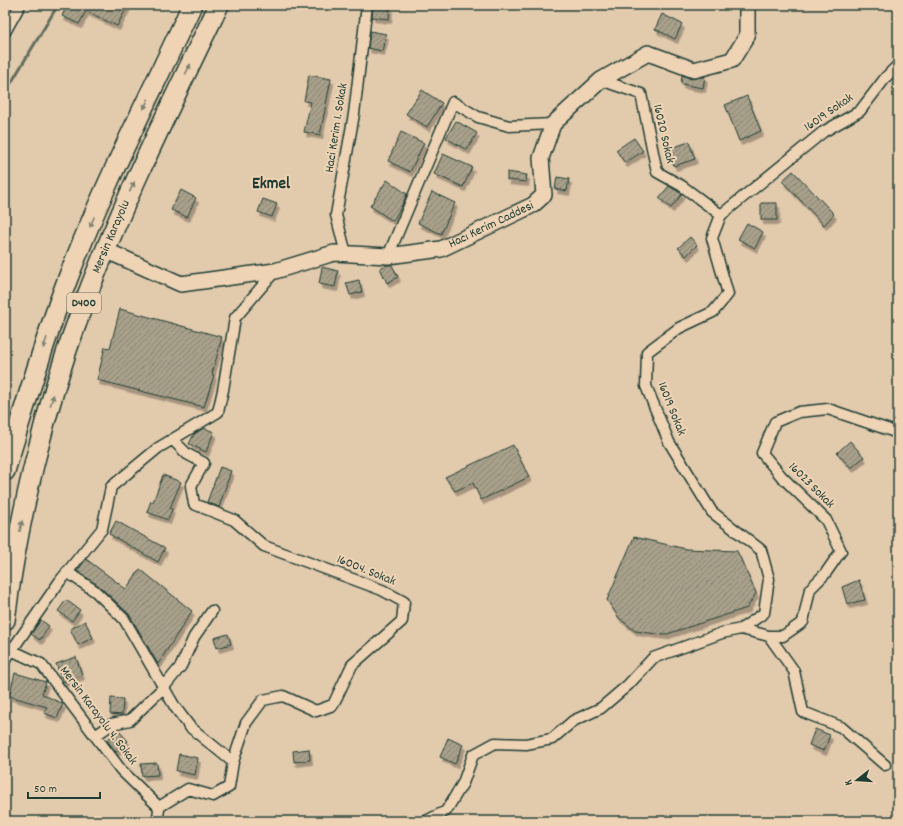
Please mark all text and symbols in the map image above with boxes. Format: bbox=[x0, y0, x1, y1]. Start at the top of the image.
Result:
one-way arrow bbox=[185, 64, 191, 75]
street label: Haci Kerim 1. Sokak bbox=[321, 82, 353, 174]
street label: 16019 Sokak bbox=[800, 89, 858, 137]
one-way arrow bbox=[143, 98, 149, 110]
street label: 16020 Sokak bbox=[647, 102, 679, 166]
district label: Ekmel bbox=[252, 173, 291, 197]
one-way arrow bbox=[129, 181, 135, 192]
street label: Hacı Kerim Caddesi bbox=[445, 196, 538, 254]
street label: Mersin Karayolu bbox=[87, 197, 135, 276]
one-way arrow bbox=[88, 216, 94, 228]
road number: D400 bbox=[67, 293, 101, 313]
one-way arrow bbox=[42, 338, 48, 350]
street label: 16019 Sokak bbox=[652, 379, 690, 439]
one-way arrow bbox=[49, 394, 55, 406]
street label: 16023 Sokak bbox=[783, 458, 839, 514]
one-way arrow bbox=[18, 520, 24, 532]
street label: 16004. Sokak bbox=[334, 551, 398, 591]
street label: Mersin Karayolu 4. Sokak bbox=[54, 663, 142, 769]
north arrow bbox=[837, 760, 877, 800]
scale bar bbox=[28, 774, 100, 800]
text: K bbox=[841, 778, 858, 787]
text: 50 m bbox=[34, 781, 57, 798]

